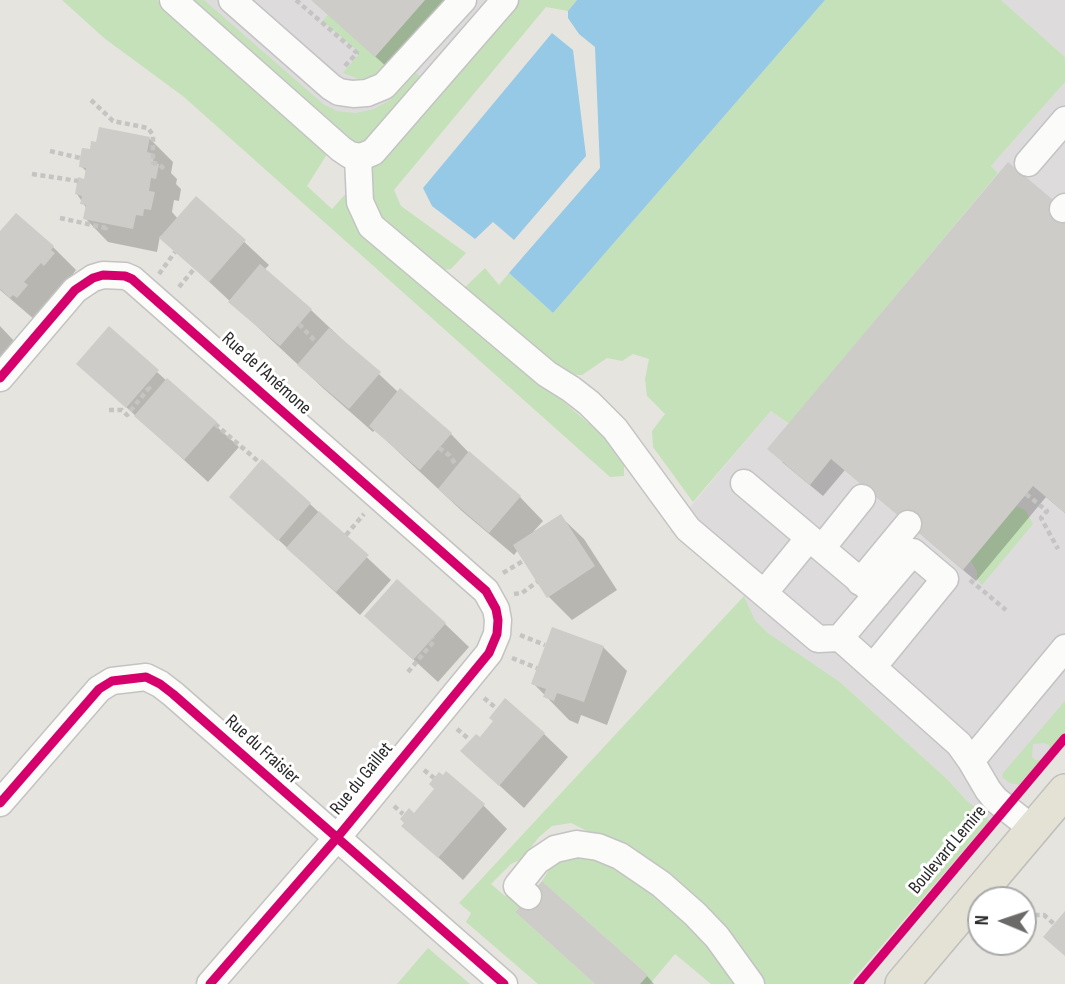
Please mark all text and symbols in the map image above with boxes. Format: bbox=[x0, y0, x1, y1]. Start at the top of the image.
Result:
street label: Rue de l'Anémone bbox=[217, 328, 315, 420]
street label: Rue du Fraisier bbox=[220, 710, 304, 790]
street label: Rue du Gaillet bbox=[326, 738, 398, 820]
street label: Boulevard Lemire bbox=[904, 801, 992, 899]
north arrow bbox=[967, 886, 1037, 956]
text: N bbox=[971, 915, 994, 926]

